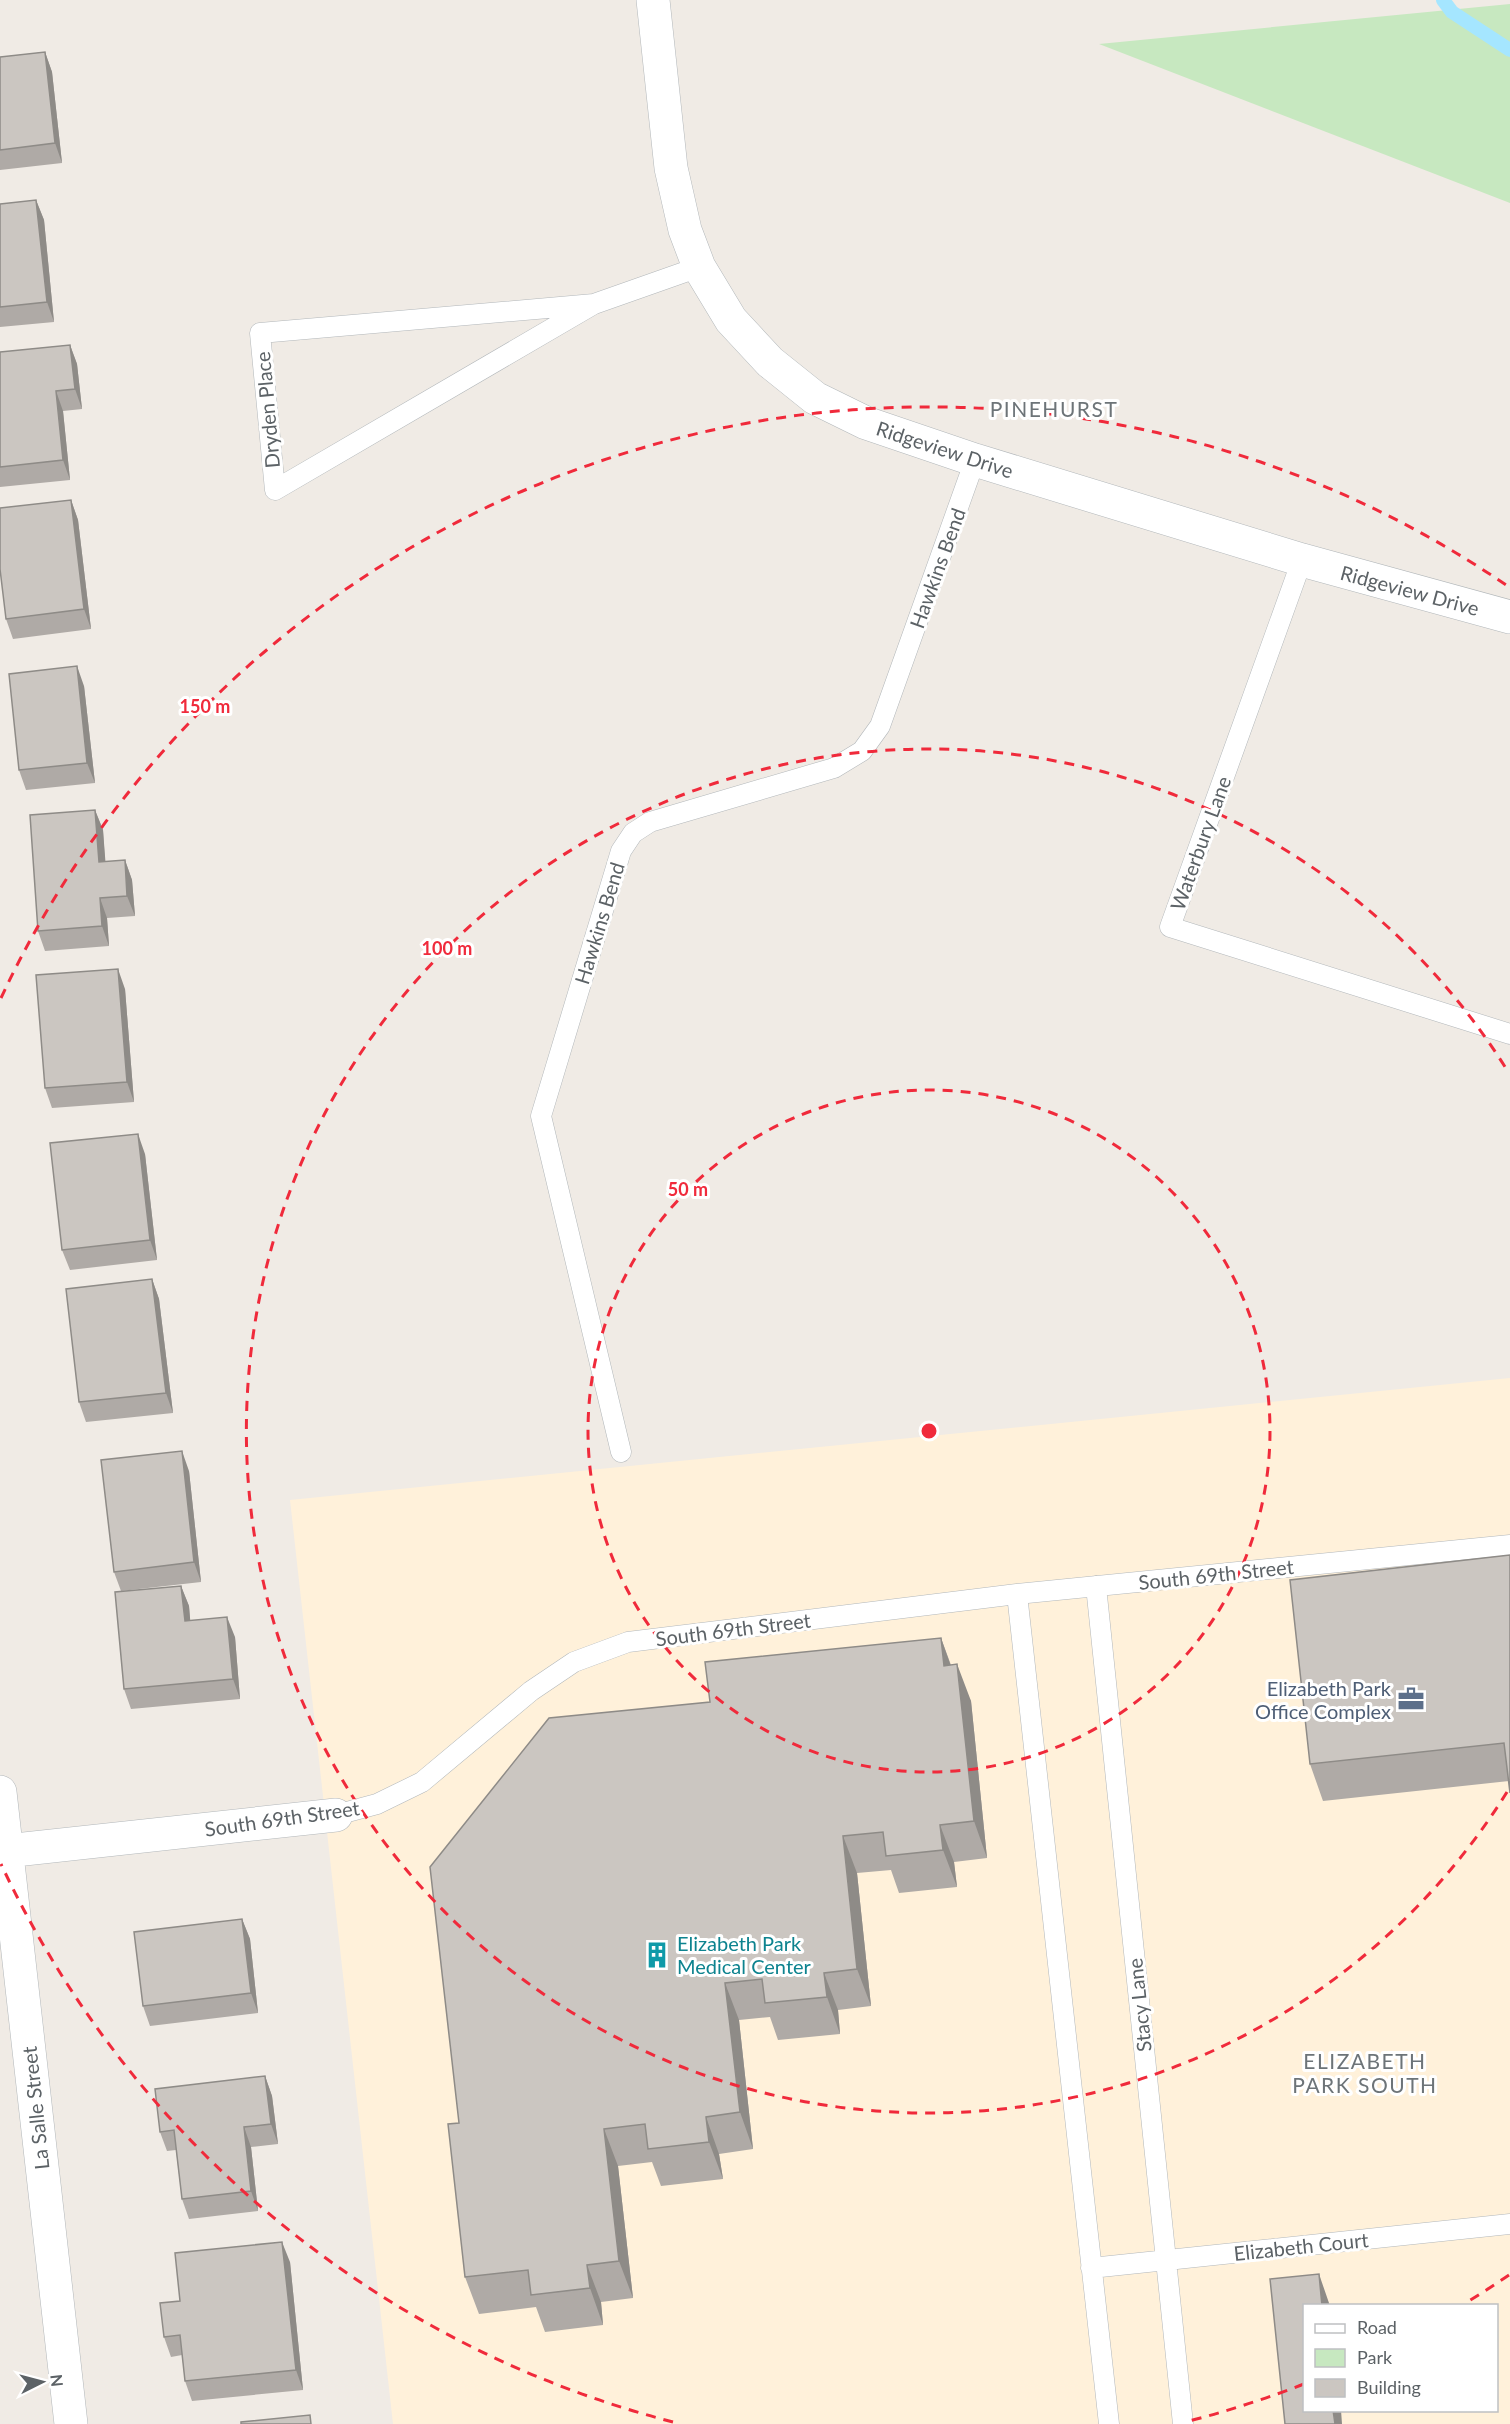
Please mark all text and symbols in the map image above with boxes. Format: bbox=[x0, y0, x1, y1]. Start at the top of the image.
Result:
street label: Dryden Place bbox=[250, 351, 284, 469]
district label: PINEHURST bbox=[990, 396, 1118, 421]
street label: Ridgeview Drive bbox=[873, 416, 1017, 482]
street label: Hawkins Bend bbox=[904, 505, 970, 631]
street label: Ridgeview Drive bbox=[1338, 560, 1482, 620]
text: 150 m bbox=[180, 695, 230, 717]
street label: Waterbury Lane bbox=[1165, 773, 1235, 913]
street label: Hawkins Bend bbox=[569, 859, 629, 987]
text: 100 m bbox=[422, 937, 472, 959]
text: 50 m bbox=[668, 1178, 708, 1200]
centre of rings bbox=[919, 1421, 939, 1441]
street label: South 69th Street bbox=[1137, 1554, 1295, 1594]
street label: South 69th Street bbox=[654, 1608, 812, 1650]
place label: Elizabeth Park Office Complex bbox=[1255, 1676, 1392, 1723]
office icon: Elizabeth Park Office Complex bbox=[1396, 1684, 1426, 1714]
street label: South 69th Street bbox=[203, 1795, 361, 1841]
place label: Elizabeth Park Medical Center bbox=[677, 1931, 812, 1978]
building icon: Elizabeth Park Medical Center bbox=[642, 1940, 672, 1970]
street label: Stacy Lane bbox=[1122, 1957, 1156, 2053]
street label: La Salle Street bbox=[17, 2045, 53, 2171]
district label: ELIZABETH PARK SOUTH bbox=[1292, 2048, 1438, 2097]
street label: Elizabeth Court bbox=[1233, 2227, 1369, 2265]
legend bbox=[1303, 2304, 1498, 2412]
text: Road bbox=[1357, 2316, 1397, 2338]
text: Park bbox=[1357, 2346, 1393, 2368]
north arrow bbox=[12, 2352, 72, 2412]
text: N bbox=[47, 2373, 68, 2388]
text: Building bbox=[1357, 2376, 1421, 2398]

